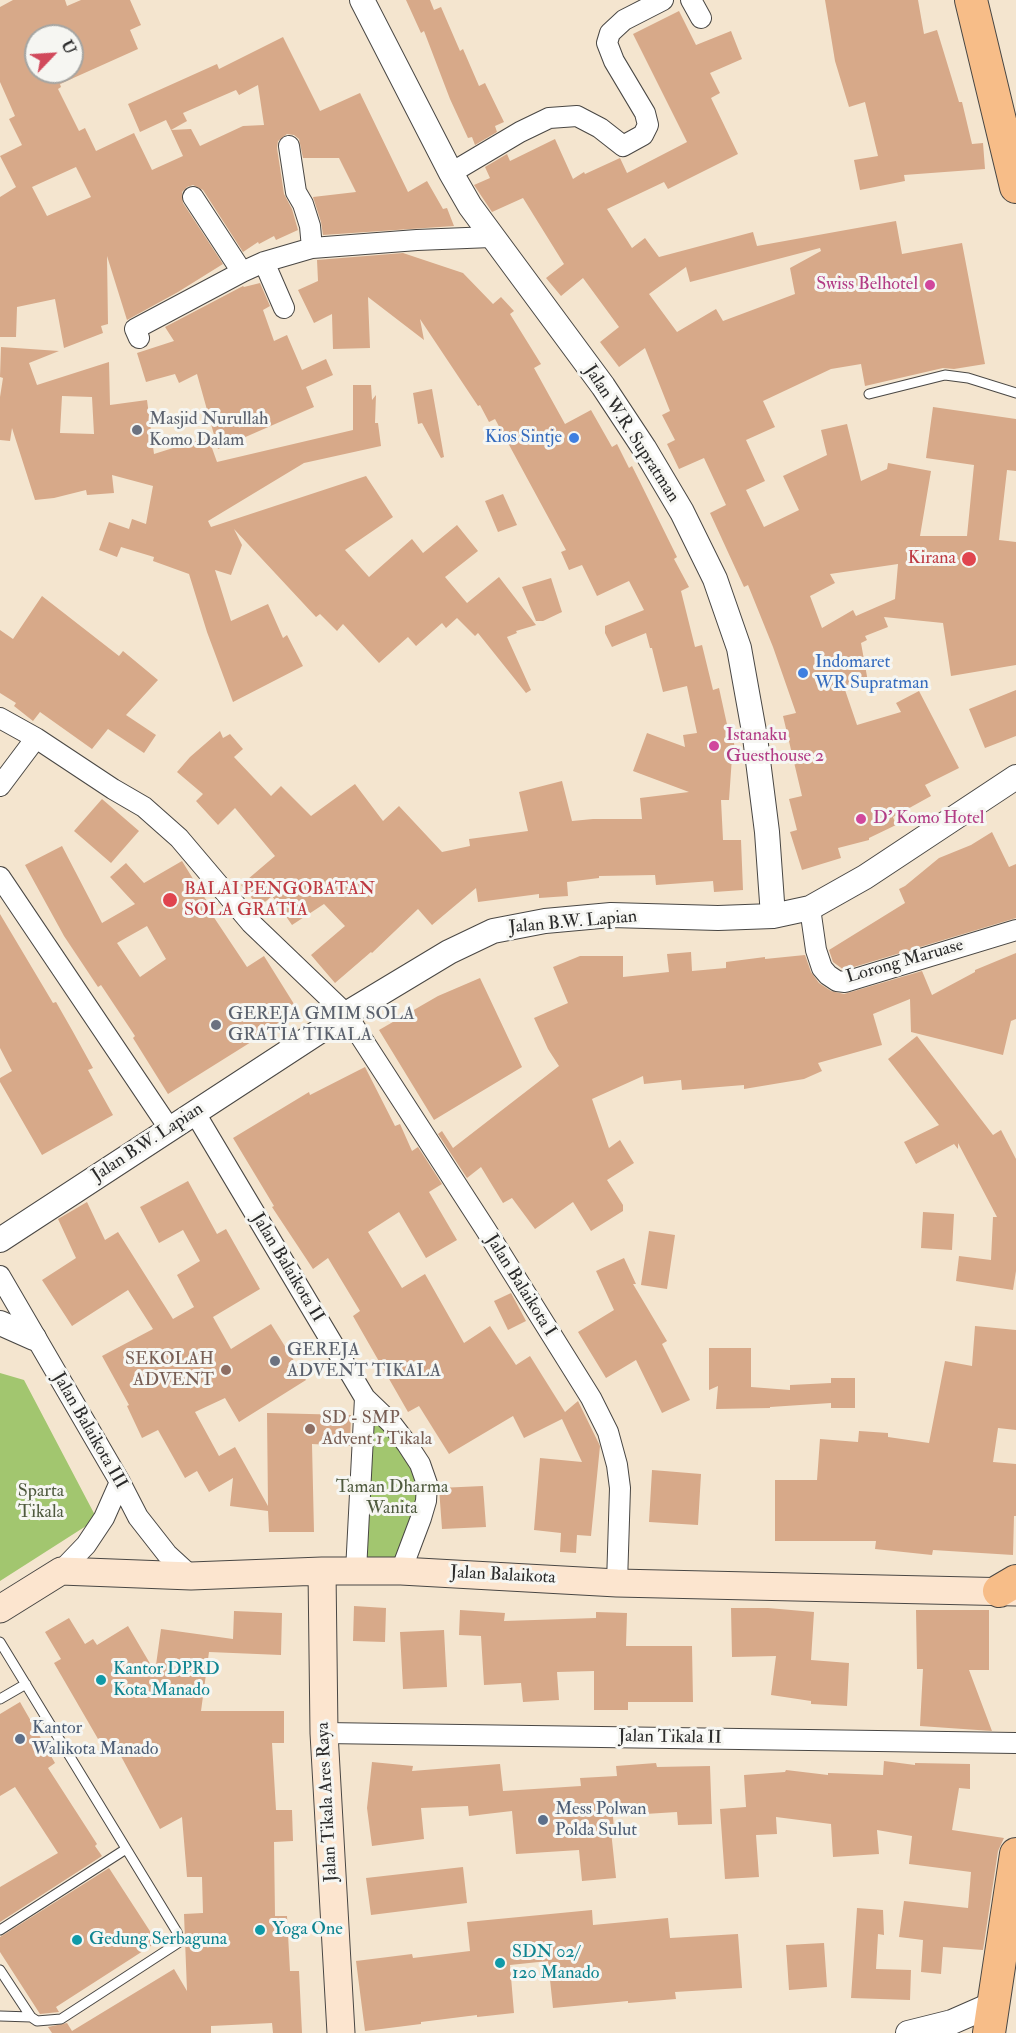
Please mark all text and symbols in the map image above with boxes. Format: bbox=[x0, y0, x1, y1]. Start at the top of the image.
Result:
north arrow bbox=[24, 24, 84, 84]
text: U bbox=[57, 37, 80, 58]
place label: Swiss Belhotel bbox=[816, 274, 918, 296]
marker: Swiss Belhotel bbox=[923, 278, 937, 292]
street label: Jalan W.R. Supratman bbox=[579, 361, 683, 507]
place label: Masjid Nurullah Komo Dalam bbox=[149, 409, 268, 452]
marker: Masjid Nurullah Komo Dalam bbox=[130, 423, 144, 437]
place label: Kios Sintje bbox=[485, 427, 562, 449]
marker: Kios Sintje bbox=[567, 431, 581, 445]
place label: Kirana bbox=[908, 548, 956, 570]
marker: Kirana bbox=[960, 550, 978, 568]
place label: Indomaret WR Supratman bbox=[815, 652, 929, 694]
marker: Indomaret WR Supratman bbox=[796, 666, 810, 680]
place label: Istanaku Guesthouse 2 bbox=[726, 725, 824, 768]
marker: Istanaku Guesthouse 2 bbox=[707, 739, 721, 753]
place label: D' Komo Hotel bbox=[873, 808, 984, 830]
marker: D' Komo Hotel bbox=[854, 812, 868, 826]
place label: BALAI PENGOBATAN SOLA GRATIA bbox=[184, 879, 375, 922]
marker: BALAI PENGOBATAN SOLA GRATIA bbox=[161, 891, 179, 909]
street label: Jalan B.W. Lapian bbox=[508, 907, 638, 939]
street label: Lorong Maruase bbox=[844, 935, 966, 989]
place label: GEREJA GMIM SOLA GRATIA TIKALA bbox=[228, 1004, 415, 1046]
marker: GEREJA GMIM SOLA GRATIA TIKALA bbox=[209, 1018, 223, 1032]
street label: Jalan B.W. Lapian bbox=[88, 1099, 208, 1187]
street label: Jalan Balaikota II bbox=[246, 1209, 328, 1327]
street label: Jalan Balaikota I bbox=[480, 1231, 560, 1341]
place label: GEREJA ADVENT TIKALA bbox=[287, 1340, 441, 1382]
place label: SEKOLAH ADVENT bbox=[125, 1349, 214, 1392]
marker: GEREJA ADVENT TIKALA bbox=[268, 1354, 282, 1368]
marker: SEKOLAH ADVENT bbox=[219, 1363, 233, 1377]
street label: Jalan Balaikota III bbox=[47, 1369, 131, 1493]
place label: SD - SMP Advent 1 Tikala bbox=[322, 1408, 432, 1450]
marker: SD - SMP Advent 1 Tikala bbox=[303, 1422, 317, 1436]
park label: Taman Dharma Wanita bbox=[336, 1477, 448, 1520]
park label: Sparta Tikala bbox=[18, 1481, 64, 1524]
street label: Jalan Balaikota bbox=[450, 1562, 556, 1590]
place label: Kantor DPRD Kota Manado bbox=[113, 1659, 220, 1702]
marker: Kantor DPRD Kota Manado bbox=[94, 1673, 108, 1687]
place label: Kantor Walikota Manado bbox=[32, 1718, 158, 1760]
street label: Jalan Tikala Ares Raya bbox=[313, 1722, 343, 1882]
street label: Jalan Tikala II bbox=[618, 1726, 722, 1750]
marker: Kantor Walikota Manado bbox=[13, 1732, 27, 1746]
place label: Mess Polwan Polda Sulut bbox=[555, 1799, 647, 1842]
marker: Mess Polwan Polda Sulut bbox=[536, 1813, 550, 1827]
place label: Yoga One bbox=[272, 1919, 343, 1941]
marker: Yoga One bbox=[253, 1923, 267, 1937]
place label: Gedung Serbaguna bbox=[89, 1929, 227, 1951]
marker: Gedung Serbaguna bbox=[70, 1933, 84, 1947]
place label: SDN 02/ 120 Manado bbox=[512, 1942, 599, 1984]
marker: SDN 02/ 120 Manado bbox=[493, 1956, 507, 1970]

